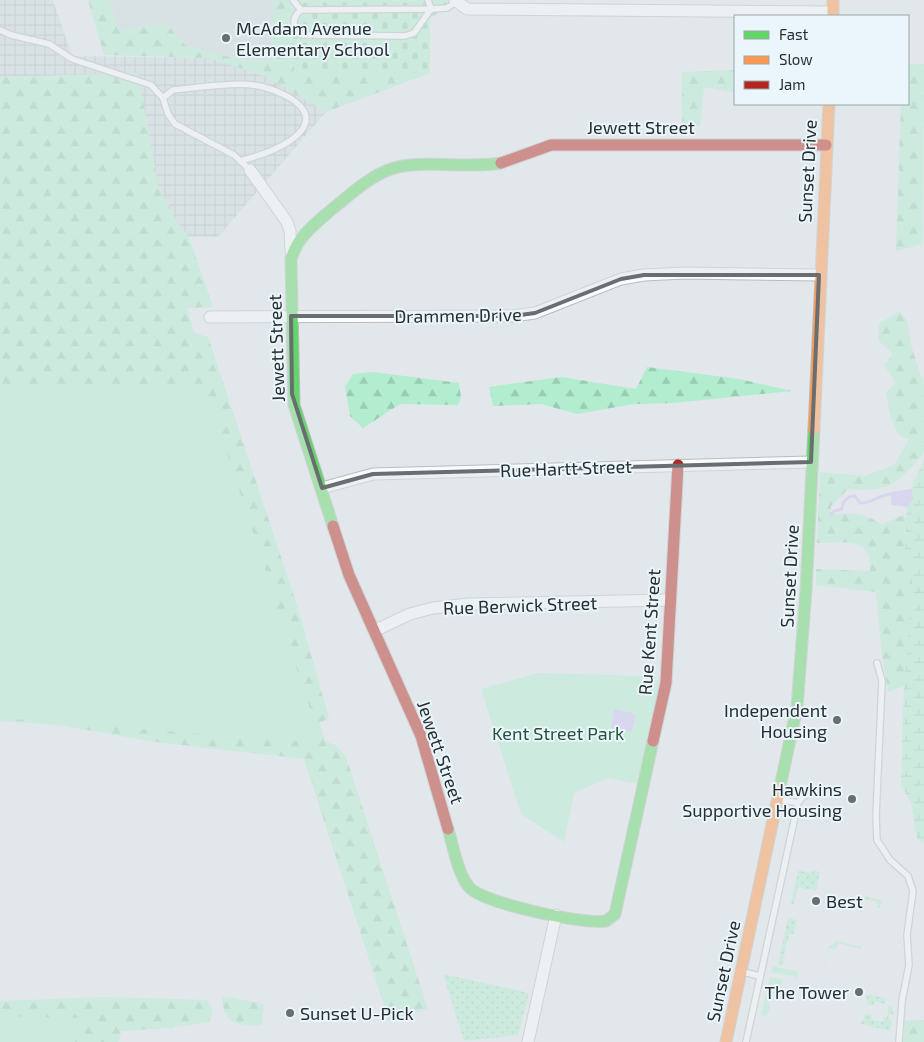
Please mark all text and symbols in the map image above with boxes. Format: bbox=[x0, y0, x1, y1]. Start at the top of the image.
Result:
legend bbox=[734, 15, 909, 105]
place label: McAdam Avenue Elementary School bbox=[236, 17, 390, 60]
text: Fast bbox=[779, 25, 809, 43]
marker: McAdam Avenue Elementary School bbox=[220, 32, 232, 44]
text: Slow bbox=[779, 50, 813, 68]
text: Jam bbox=[779, 75, 805, 93]
street label: Jewett Street bbox=[587, 116, 695, 138]
street label: Sunset Drive bbox=[793, 119, 821, 223]
street label: Jewett Street bbox=[263, 294, 289, 402]
street label: Drammen Drive bbox=[394, 303, 522, 327]
street label: Rue Hartt Street bbox=[500, 455, 632, 481]
street label: Sunset Drive bbox=[775, 524, 803, 628]
street label: Rue Kent Street bbox=[634, 568, 664, 696]
street label: Rue Berwick Street bbox=[443, 591, 598, 619]
street label: Jewett Street bbox=[413, 697, 469, 807]
place label: Independent Housing bbox=[724, 699, 827, 742]
marker: Independent Housing bbox=[831, 714, 843, 726]
park label: Kent Street Park bbox=[492, 722, 624, 744]
place label: Hawkins Supportive Housing bbox=[682, 778, 842, 821]
marker: Hawkins Supportive Housing bbox=[846, 793, 858, 805]
place label: Best bbox=[826, 890, 863, 912]
marker: Best bbox=[810, 895, 822, 907]
street label: Sunset Drive bbox=[702, 918, 744, 1024]
place label: The Tower bbox=[765, 981, 849, 1003]
marker: The Tower bbox=[853, 986, 865, 998]
place label: Sunset U-Pick bbox=[300, 1002, 414, 1024]
marker: Sunset U-Pick bbox=[284, 1007, 296, 1019]

